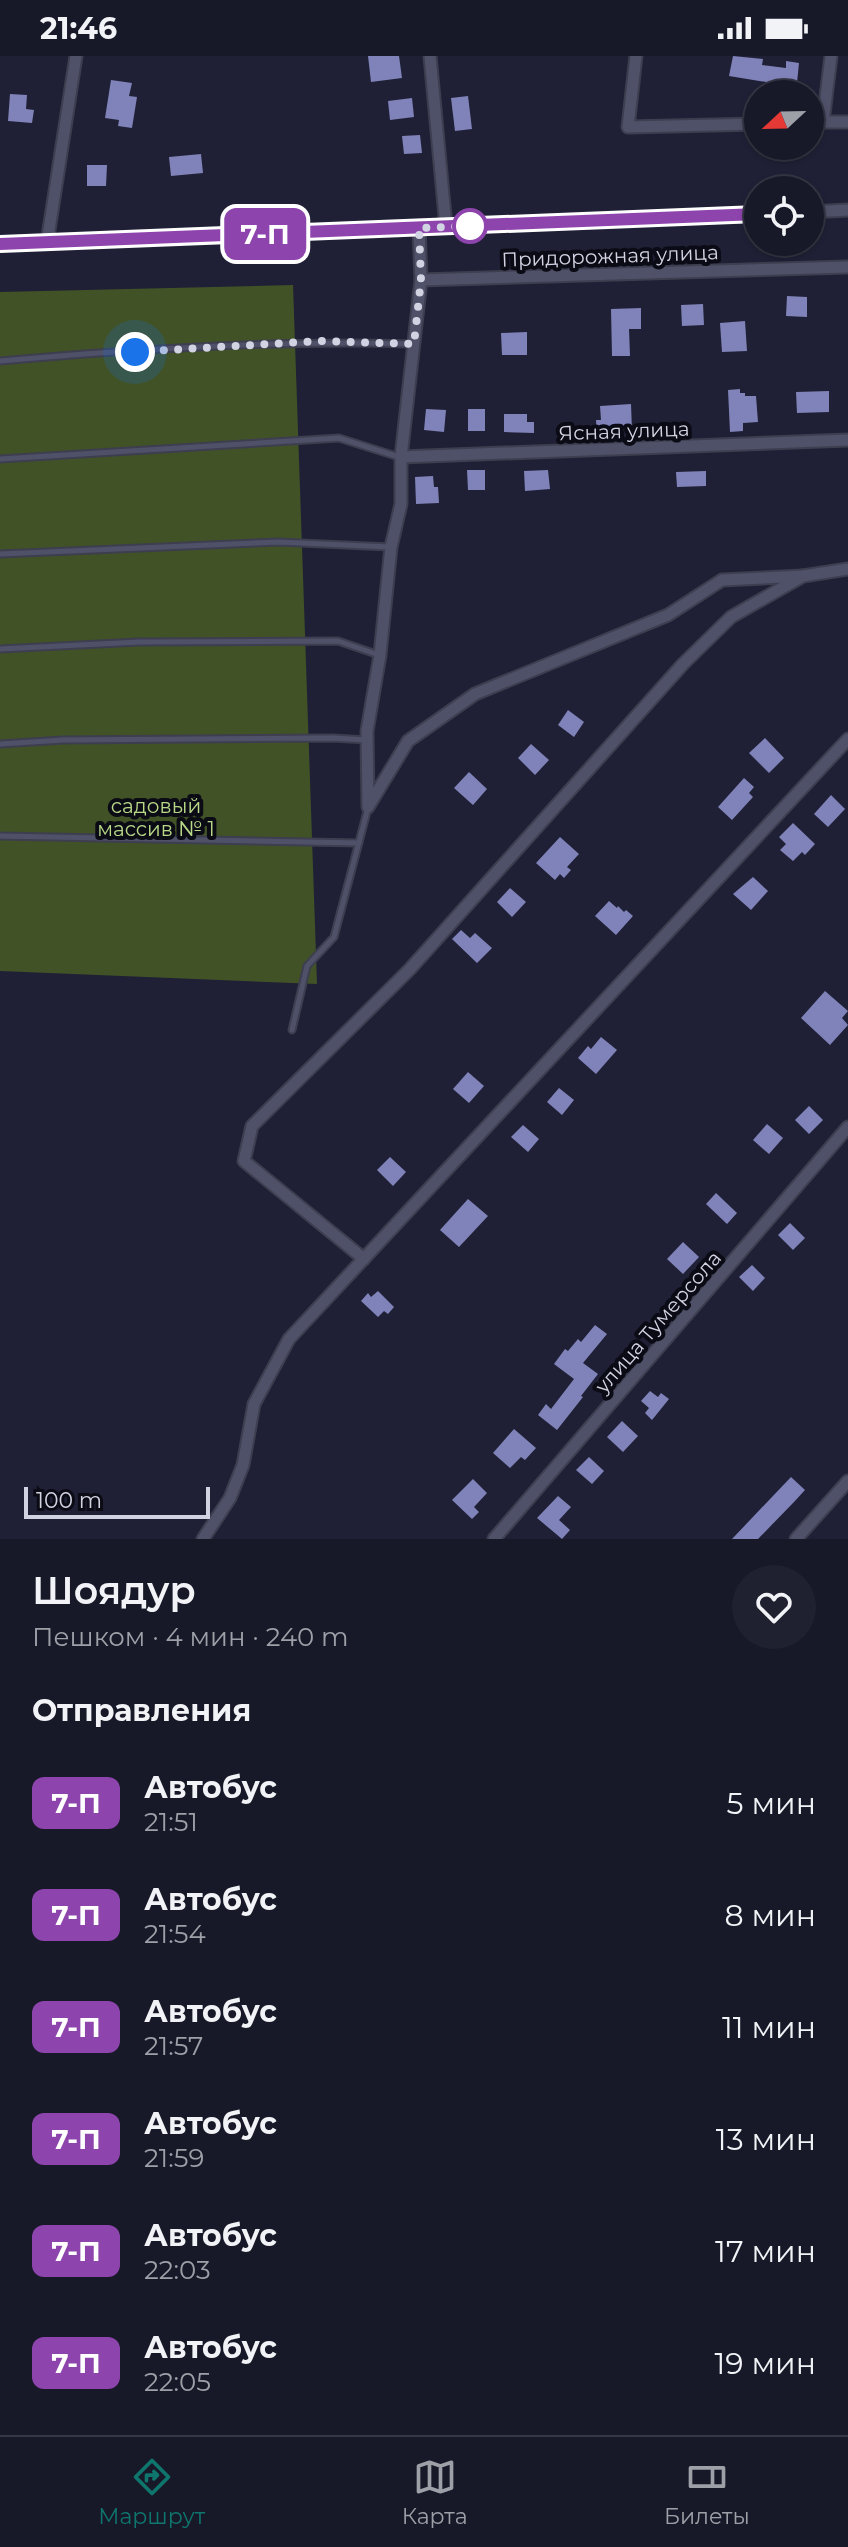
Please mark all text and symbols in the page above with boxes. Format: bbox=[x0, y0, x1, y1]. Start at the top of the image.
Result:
text: 21:46 bbox=[40, 10, 117, 47]
north arrow bbox=[744, 80, 824, 160]
map controls bbox=[744, 80, 824, 256]
button: locate bbox=[744, 176, 824, 256]
line badge: 7-П bbox=[219, 208, 311, 260]
unlabelled marker bbox=[453, 209, 487, 243]
text: 7-П bbox=[240, 217, 290, 251]
street label: Придорожная улица bbox=[501, 240, 719, 272]
your location bbox=[115, 332, 155, 372]
street label: Ясная улица bbox=[558, 417, 690, 445]
park label: садовый массив № 1 bbox=[97, 794, 215, 841]
street label: улица Тумерсола bbox=[589, 1246, 726, 1398]
scale bar bbox=[24, 1483, 210, 1519]
text: 100 m bbox=[36, 1487, 102, 1514]
button: heart bbox=[732, 1565, 816, 1649]
text: Шоядур bbox=[32, 1567, 196, 1614]
text: Пешком · 4 мин · 240 m bbox=[32, 1621, 349, 1653]
text: Отправления bbox=[32, 1692, 251, 1729]
text: Автобус bbox=[144, 1769, 277, 1806]
text: 5 мин bbox=[727, 1785, 816, 1822]
text: 7-П bbox=[51, 1786, 101, 1820]
text: 21:51 bbox=[144, 1806, 198, 1838]
text: Автобус bbox=[144, 1881, 277, 1918]
text: 8 мин bbox=[724, 1897, 816, 1934]
text: 7-П bbox=[51, 1898, 101, 1932]
text: 21:54 bbox=[144, 1918, 206, 1950]
text: Автобус bbox=[144, 1993, 277, 2030]
text: 11 мин bbox=[722, 2009, 816, 2046]
text: 7-П bbox=[51, 2010, 101, 2044]
text: 21:57 bbox=[144, 2030, 203, 2062]
text: Автобус bbox=[144, 2105, 277, 2142]
text: 13 мин bbox=[716, 2121, 816, 2158]
text: 7-П bbox=[51, 2122, 101, 2156]
text: 21:59 bbox=[144, 2142, 204, 2174]
text: Автобус bbox=[144, 2217, 277, 2254]
text: 17 мин bbox=[715, 2233, 816, 2270]
text: 7-П bbox=[51, 2234, 101, 2268]
text: 22:03 bbox=[144, 2254, 211, 2286]
text: Автобус bbox=[144, 2329, 277, 2366]
text: 19 мин bbox=[714, 2345, 816, 2382]
text: 7-П bbox=[51, 2346, 101, 2380]
text: 22:05 bbox=[144, 2366, 211, 2398]
tab: Маршрут bbox=[98, 2455, 205, 2530]
tab: Карта bbox=[402, 2455, 467, 2530]
tab: Билеты bbox=[664, 2455, 750, 2530]

